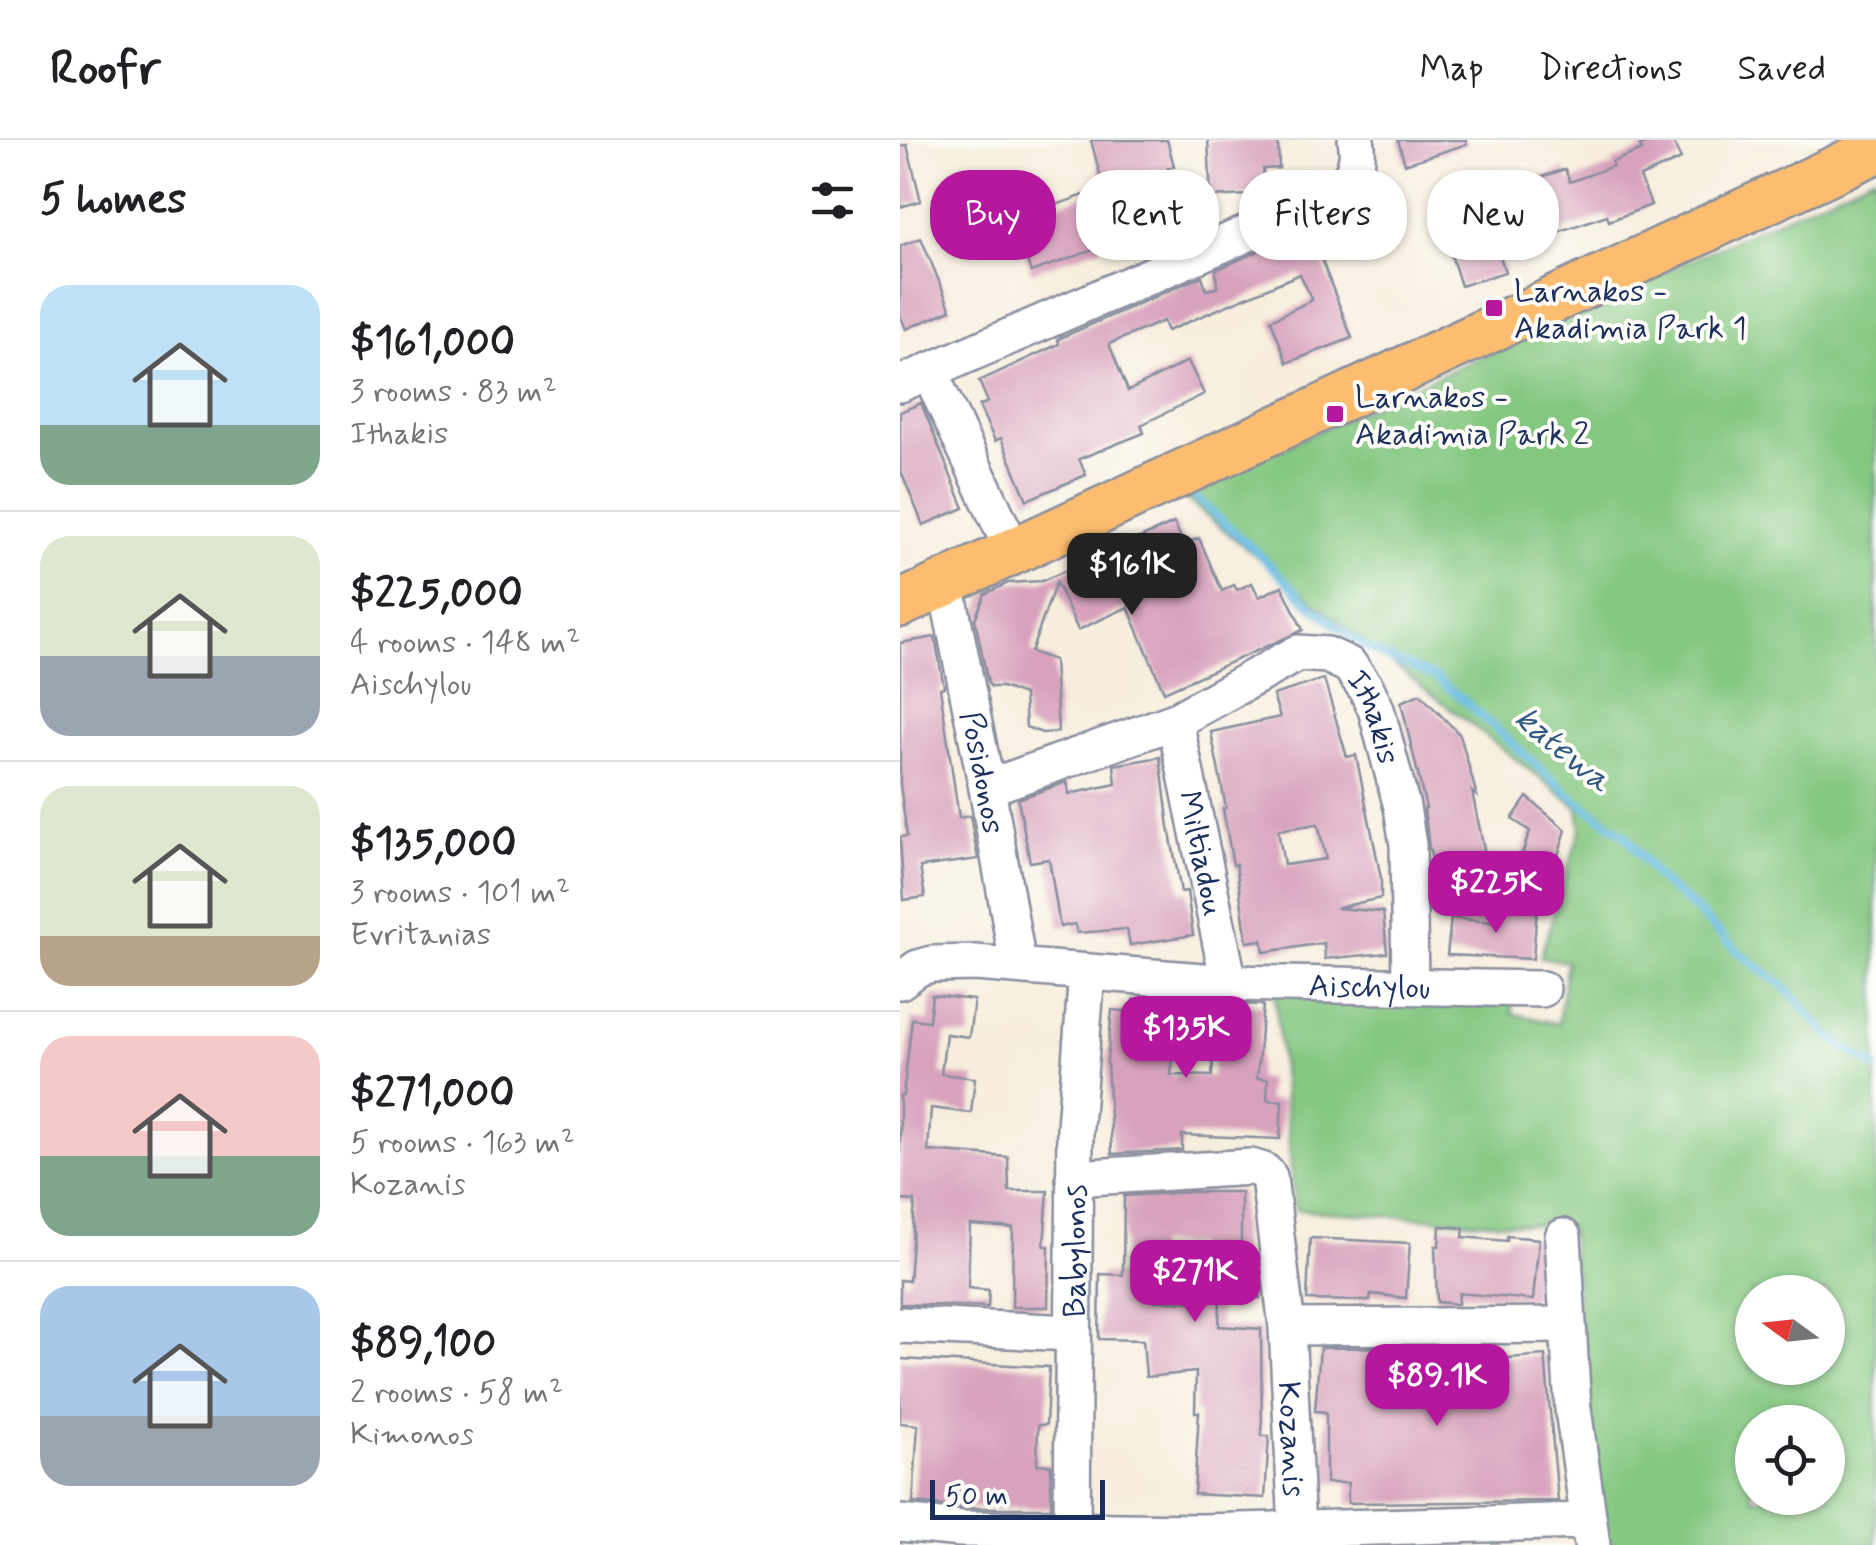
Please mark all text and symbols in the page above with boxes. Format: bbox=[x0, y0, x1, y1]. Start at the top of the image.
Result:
text: Roofr bbox=[50, 38, 160, 101]
text: Map bbox=[1420, 46, 1484, 92]
text: Directions bbox=[1539, 46, 1683, 92]
text: Saved bbox=[1738, 46, 1826, 92]
chip: Buy bbox=[930, 170, 1056, 260]
chip: Rent bbox=[1076, 170, 1219, 260]
chip: Filters bbox=[1239, 170, 1407, 260]
chip: New bbox=[1427, 170, 1559, 260]
text: 5 homes bbox=[40, 173, 186, 228]
icon: filters bbox=[805, 173, 860, 228]
place label: Larnakos - Akadimia Park 1 bbox=[1514, 271, 1747, 350]
marker: Larnakos - Akadimia Park 1 bbox=[1483, 297, 1505, 319]
text: $161,000 bbox=[350, 316, 515, 371]
icon: home bbox=[120, 325, 240, 445]
text: 3 rooms · 83 m² bbox=[350, 371, 557, 413]
place label: Larnakos - Akadimia Park 2 bbox=[1355, 377, 1589, 456]
marker: Larnakos - Akadimia Park 2 bbox=[1324, 403, 1346, 425]
text: Ithakis bbox=[350, 413, 448, 455]
pin: $161K bbox=[1062, 533, 1202, 618]
text: $161K bbox=[1089, 544, 1175, 586]
text: $225,000 bbox=[350, 567, 523, 622]
icon: home bbox=[120, 576, 240, 696]
text: 4 rooms · 148 m² bbox=[350, 622, 580, 664]
street label: Ithakis bbox=[1336, 661, 1409, 769]
text: Aischylou bbox=[350, 664, 472, 706]
water label: katewa bbox=[1505, 696, 1621, 804]
street label: Posidonos bbox=[949, 708, 1014, 837]
street label: Miltiadou bbox=[1167, 787, 1234, 920]
text: $135,000 bbox=[350, 817, 516, 872]
icon: home bbox=[120, 826, 240, 946]
pin: $225K bbox=[1426, 851, 1566, 936]
text: $225K bbox=[1450, 862, 1542, 904]
text: 3 rooms · 101 m² bbox=[350, 872, 570, 914]
text: Evritanias bbox=[350, 914, 491, 956]
street label: Aischylou bbox=[1308, 966, 1431, 1010]
pin: $135K bbox=[1116, 996, 1256, 1081]
text: $135K bbox=[1142, 1007, 1230, 1049]
text: $271,000 bbox=[350, 1067, 515, 1122]
icon: home bbox=[120, 1076, 240, 1196]
text: 5 rooms · 163 m² bbox=[350, 1122, 575, 1164]
text: Kozanis bbox=[350, 1164, 466, 1206]
street label: Babylonos bbox=[1055, 1184, 1098, 1318]
pin: $271K bbox=[1125, 1240, 1265, 1325]
text: $271K bbox=[1152, 1251, 1238, 1293]
north arrow bbox=[1735, 1275, 1845, 1385]
map controls bbox=[1735, 1275, 1845, 1515]
text: $89,100 bbox=[350, 1317, 496, 1372]
icon: home bbox=[120, 1326, 240, 1446]
pin: $89.1K bbox=[1356, 1344, 1518, 1429]
text: $89.1K bbox=[1387, 1355, 1487, 1397]
text: 2 rooms · 58 m² bbox=[350, 1372, 563, 1414]
street label: Kozanis bbox=[1267, 1380, 1314, 1498]
button: locate bbox=[1735, 1405, 1845, 1515]
text: Kimonos bbox=[350, 1414, 474, 1456]
scale bar bbox=[930, 1475, 1105, 1520]
text: 50 m bbox=[945, 1479, 1008, 1516]

